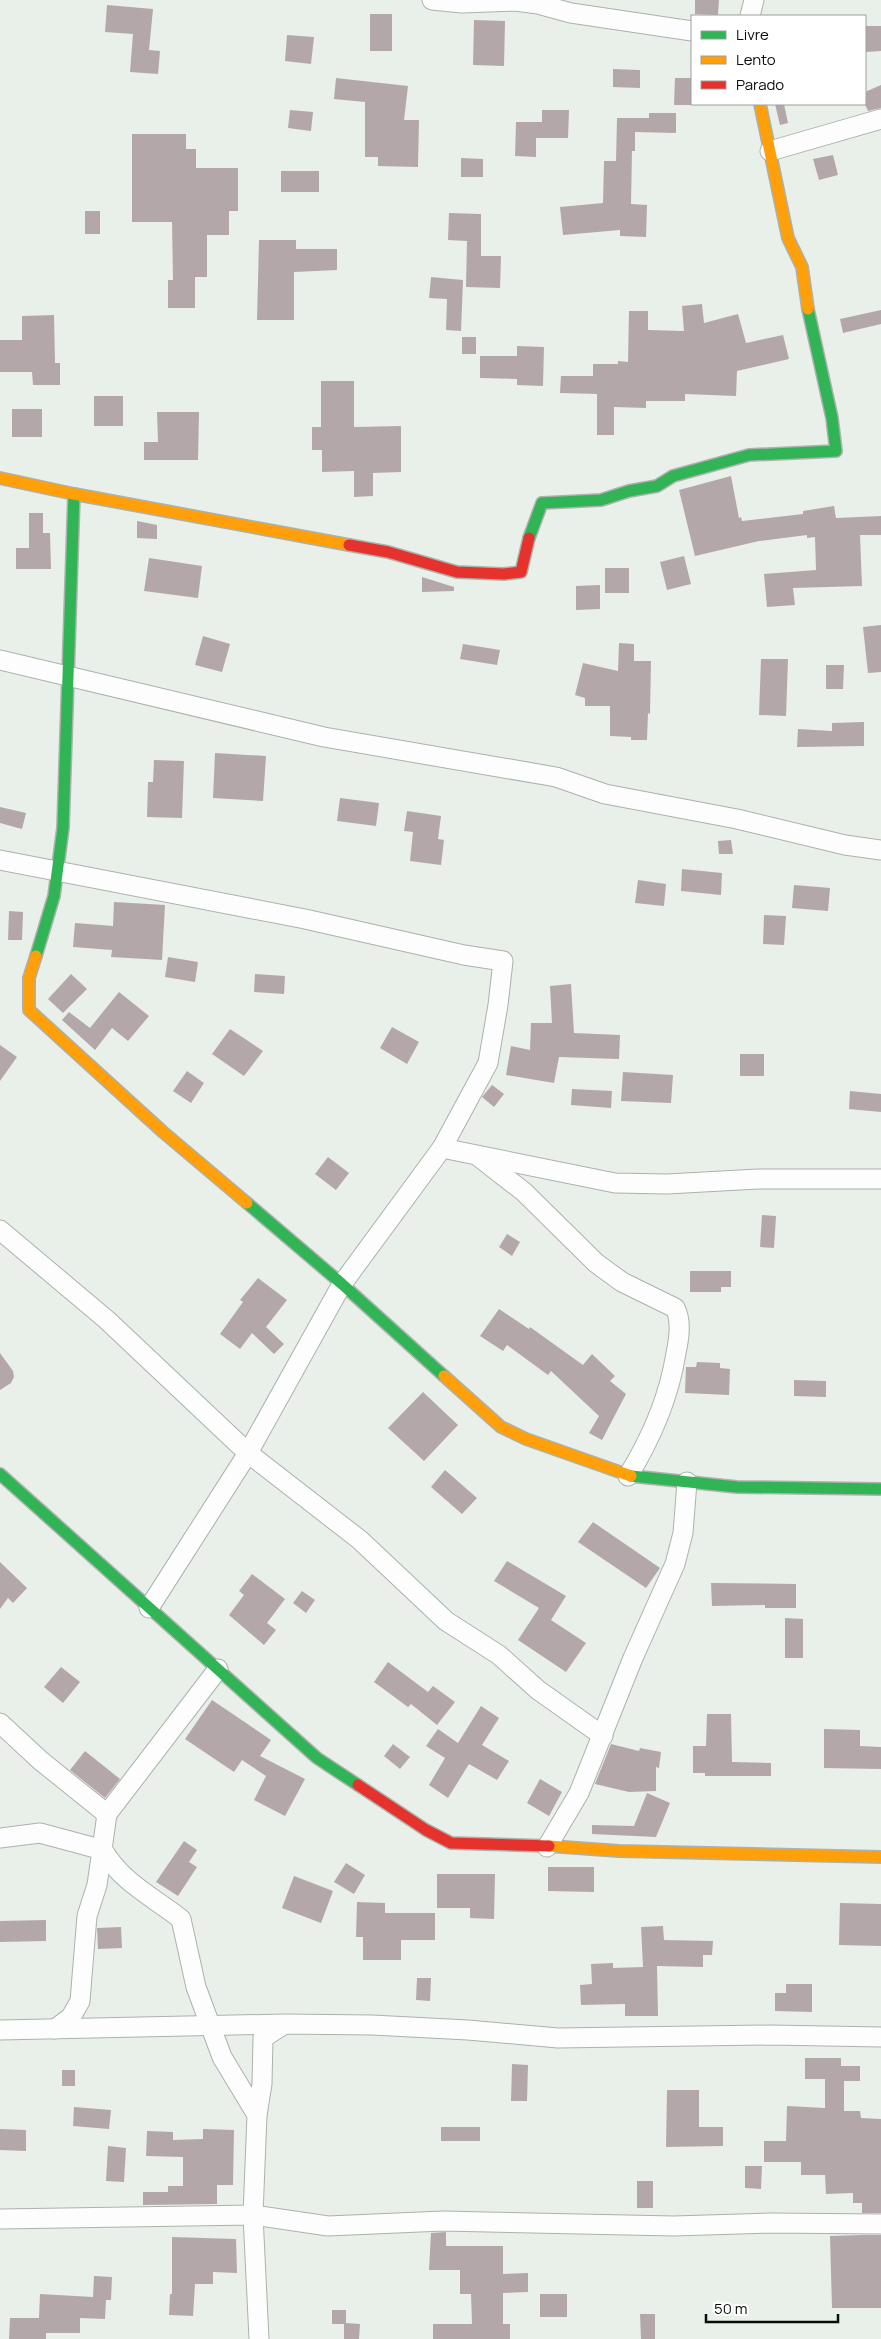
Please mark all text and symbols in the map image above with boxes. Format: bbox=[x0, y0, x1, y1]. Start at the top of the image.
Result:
legend bbox=[691, 15, 866, 105]
text: Livre bbox=[736, 24, 769, 45]
text: Lento bbox=[736, 49, 776, 70]
text: Parado bbox=[736, 74, 784, 95]
scale bar bbox=[706, 2292, 838, 2324]
text: 50 m bbox=[714, 2298, 748, 2319]

